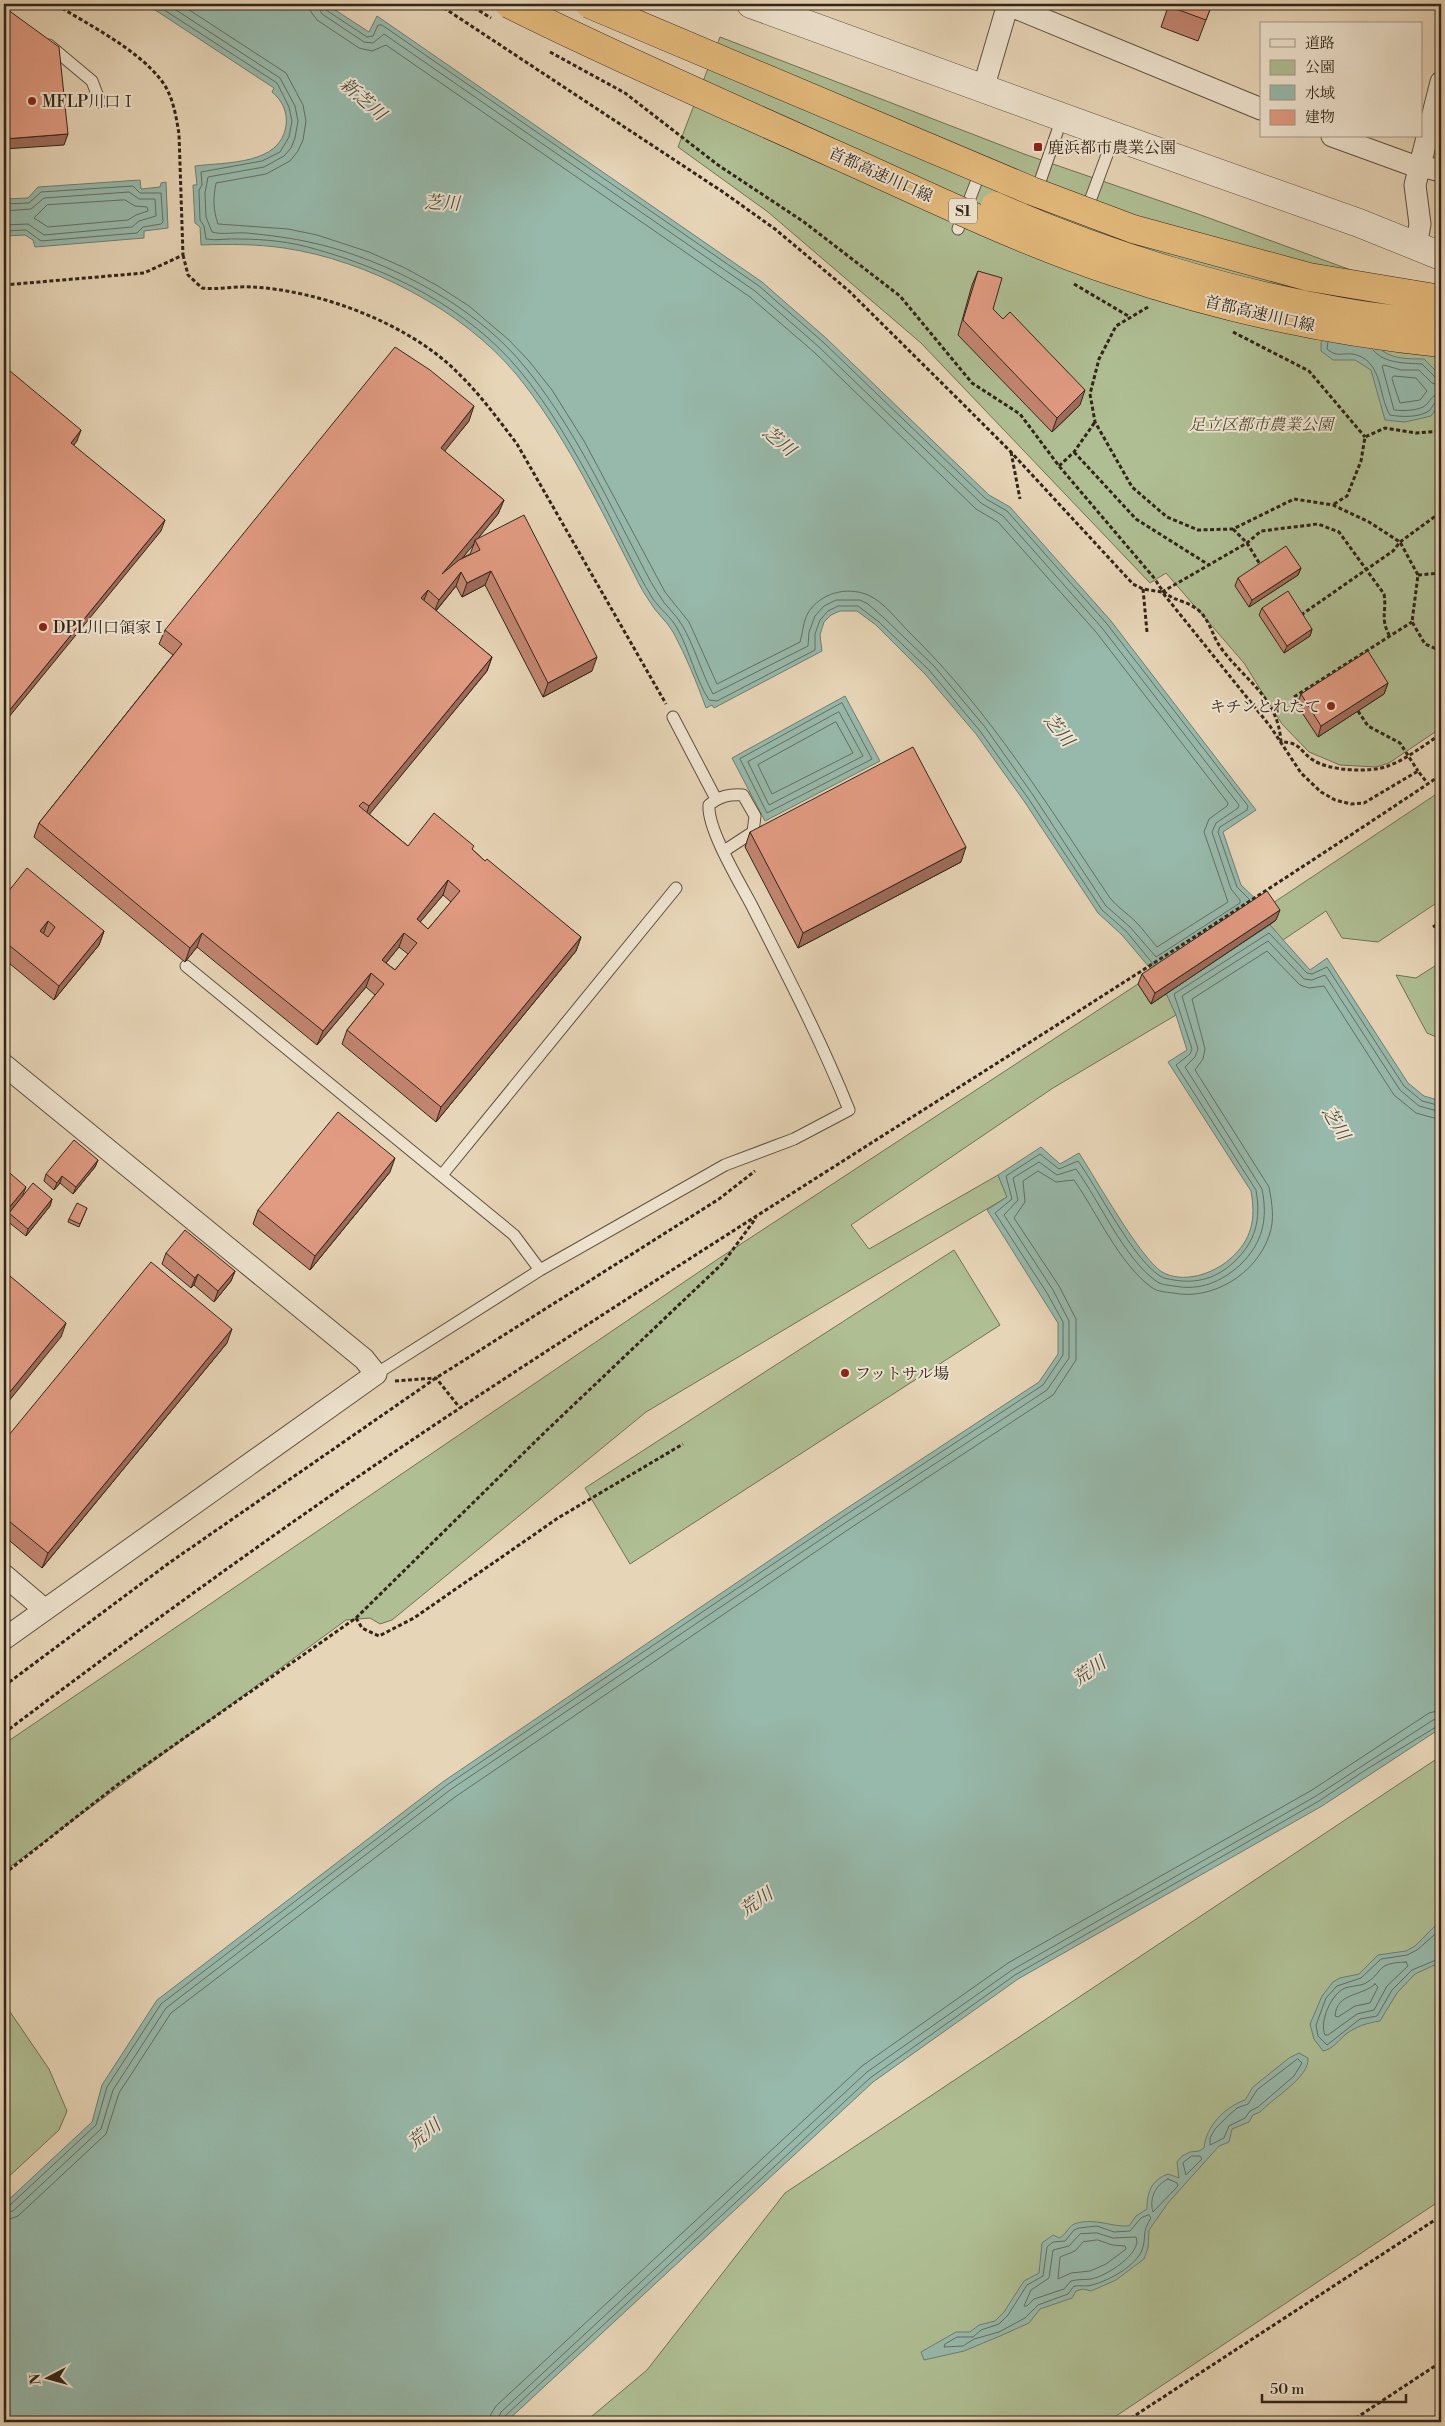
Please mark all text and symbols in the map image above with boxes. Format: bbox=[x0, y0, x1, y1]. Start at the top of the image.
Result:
legend bbox=[1260, 22, 1422, 138]
text: 道路 bbox=[1305, 34, 1335, 53]
text: 公園 bbox=[1305, 58, 1335, 77]
water label: 新芝川 bbox=[335, 73, 392, 127]
text: 水域 bbox=[1305, 84, 1335, 103]
place label: MFLP川口Ⅰ bbox=[42, 92, 136, 112]
marker: MFLP川口Ⅰ bbox=[26, 95, 38, 107]
text: 建物 bbox=[1305, 108, 1335, 127]
place label: 鹿浜都市農業公園 bbox=[1048, 138, 1176, 158]
marker: 鹿浜都市農業公園 bbox=[1032, 141, 1044, 153]
street label: 首都高速川口線 bbox=[825, 143, 936, 207]
water label: 芝川 bbox=[424, 191, 462, 216]
road number: S1 bbox=[949, 198, 977, 224]
street label: 首都高速川口線 bbox=[1203, 292, 1317, 336]
park label: 足立区都市農業公園 bbox=[1189, 415, 1336, 435]
water label: 芝川 bbox=[757, 421, 801, 463]
place label: DPL川口領家Ⅰ bbox=[53, 618, 167, 638]
marker: DPL川口領家Ⅰ bbox=[37, 621, 49, 633]
place label: キチンとれたて bbox=[1210, 697, 1321, 717]
marker: キチンとれたて bbox=[1325, 700, 1337, 712]
water label: 芝川 bbox=[1038, 709, 1080, 753]
water label: 芝川 bbox=[1316, 1102, 1356, 1146]
place label: フットサル場 bbox=[855, 1364, 949, 1384]
marker: フットサル場 bbox=[839, 1367, 851, 1379]
water label: 荒川 bbox=[1068, 1651, 1112, 1691]
water label: 荒川 bbox=[735, 1882, 779, 1922]
water label: 荒川 bbox=[403, 2113, 447, 2155]
north arrow bbox=[22, 2354, 72, 2404]
scale bar bbox=[1262, 2371, 1406, 2403]
text: N bbox=[27, 2373, 46, 2386]
text: 50 m bbox=[1270, 2380, 1304, 2399]

